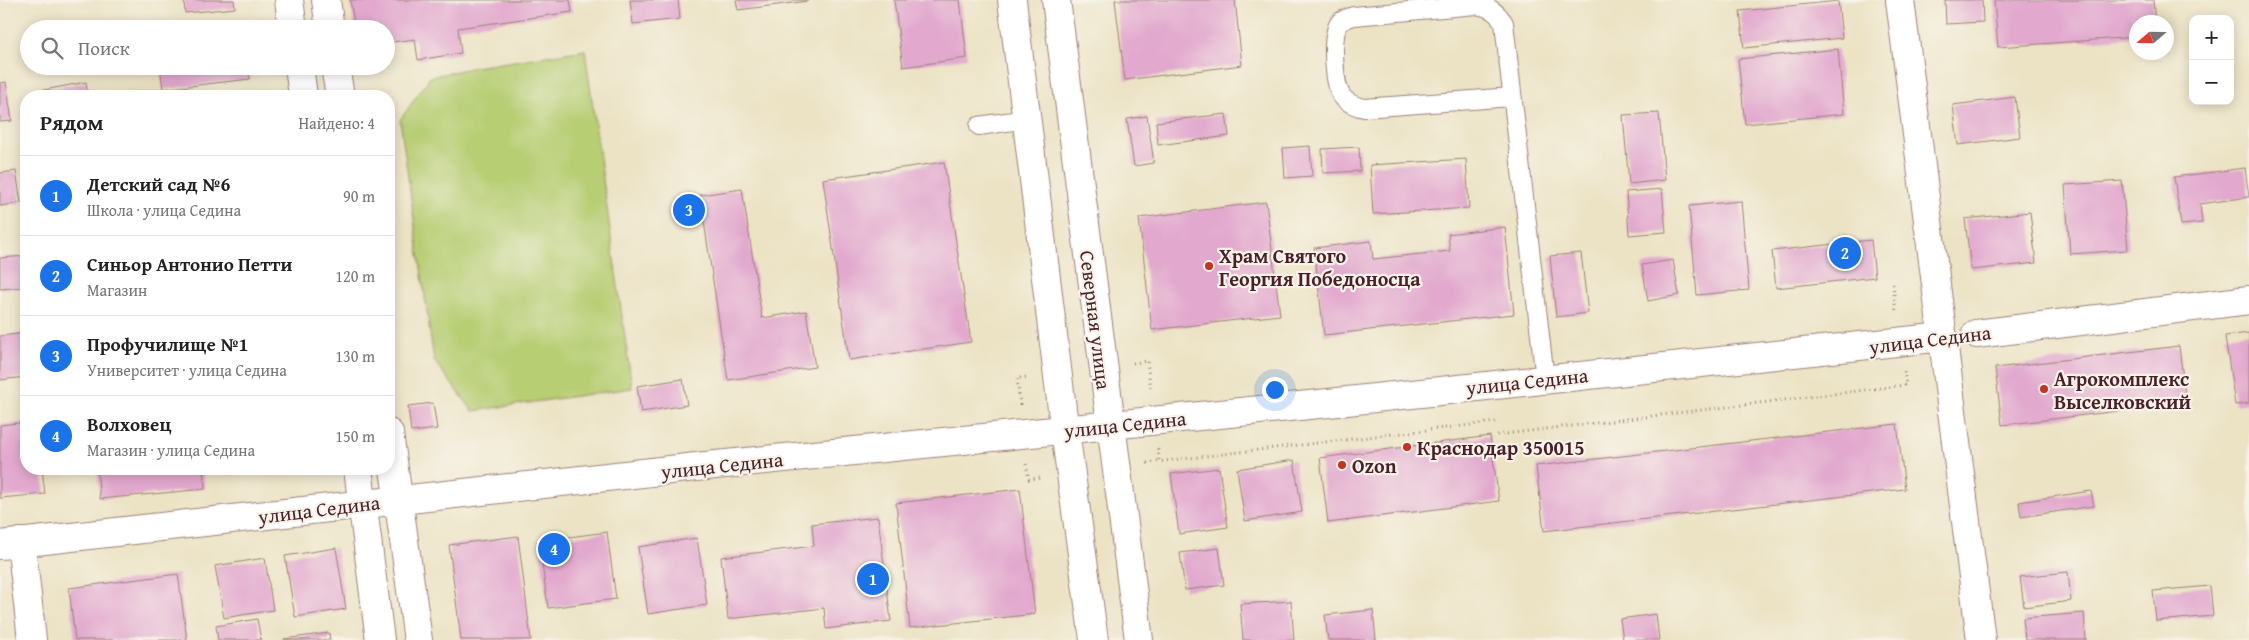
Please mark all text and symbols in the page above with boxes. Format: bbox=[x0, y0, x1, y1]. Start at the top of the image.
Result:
north arrow bbox=[2129, 15, 2174, 60]
map controls bbox=[2189, 15, 2234, 105]
button: + bbox=[2189, 15, 2234, 60]
search box bbox=[20, 20, 395, 75]
icon: search bbox=[38, 34, 66, 62]
text: Поиск bbox=[78, 34, 130, 62]
button: − bbox=[2189, 60, 2234, 105]
text: Рядом bbox=[40, 107, 103, 138]
text: Найдено: 4 bbox=[298, 111, 375, 135]
text: Детский сад №6 bbox=[87, 170, 230, 198]
text: 1 bbox=[52, 184, 60, 208]
text: 90 m bbox=[343, 184, 375, 208]
pin: 3 bbox=[673, 191, 705, 229]
text: Школа · улица Седина bbox=[87, 198, 241, 222]
pin: 2 bbox=[1829, 234, 1861, 272]
place label: Храм Святого Георгия Победоносца bbox=[1219, 241, 1421, 293]
street label: Северная улица bbox=[1073, 249, 1119, 392]
text: Синьор Антонио Петти bbox=[87, 250, 292, 278]
marker: Храм Святого Георгия Победоносца bbox=[1203, 260, 1215, 272]
text: 2 bbox=[52, 264, 60, 288]
text: 120 m bbox=[335, 264, 375, 288]
text: Магазин bbox=[87, 278, 147, 302]
street label: улица Седина bbox=[1866, 317, 1993, 361]
text: Профучилище №1 bbox=[87, 330, 248, 358]
text: 3 bbox=[52, 344, 60, 368]
text: 130 m bbox=[335, 344, 375, 368]
text: Университет · улица Седина bbox=[87, 358, 287, 382]
street label: улица Седина bbox=[1464, 360, 1590, 402]
place label: Агрокомплекс Выселковский bbox=[2054, 364, 2192, 416]
your location bbox=[1262, 377, 1288, 403]
marker: Агрокомплекс Выселковский bbox=[2038, 383, 2050, 395]
street label: улица Седина bbox=[1062, 403, 1188, 445]
text: Волховец bbox=[87, 410, 171, 438]
text: 4 bbox=[52, 424, 60, 448]
text: 150 m bbox=[335, 424, 375, 448]
place label: Краснодар 350015 bbox=[1417, 433, 1585, 462]
text: Магазин · улица Седина bbox=[87, 438, 255, 462]
marker: Краснодар 350015 bbox=[1401, 441, 1413, 453]
street label: улица Седина bbox=[659, 444, 785, 486]
place label: Ozon bbox=[1352, 451, 1397, 480]
marker: Ozon bbox=[1336, 459, 1348, 471]
street label: улица Седина bbox=[255, 487, 382, 531]
pin: 4 bbox=[538, 530, 570, 568]
pin: 1 bbox=[857, 560, 889, 598]

